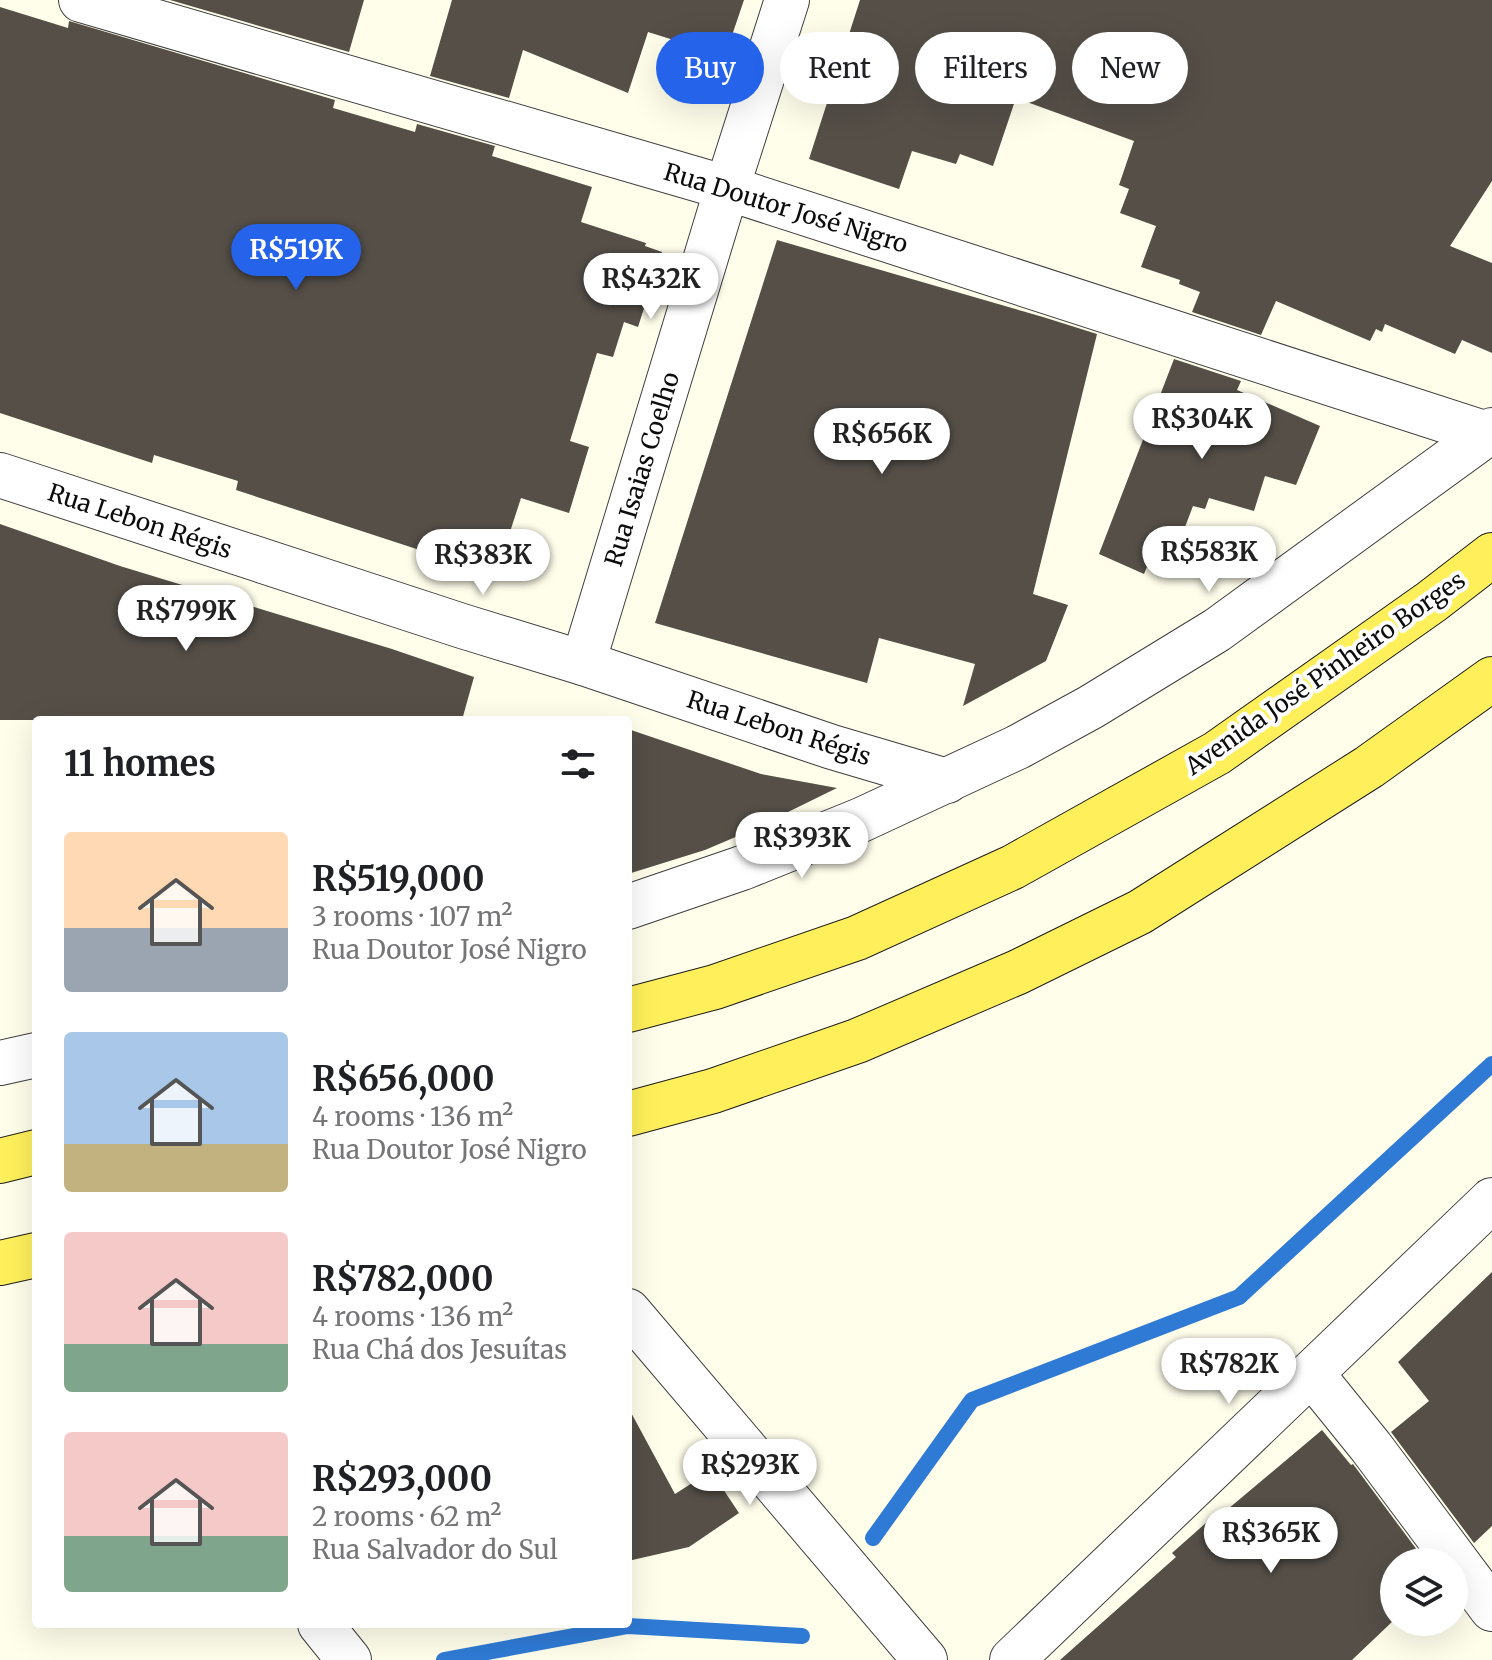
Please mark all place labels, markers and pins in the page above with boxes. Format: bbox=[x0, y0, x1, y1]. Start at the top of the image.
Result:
pin: R$519K bbox=[231, 224, 361, 292]
pin: R$432K bbox=[586, 253, 716, 321]
pin: R$304K bbox=[1137, 393, 1267, 461]
pin: R$656K bbox=[817, 408, 947, 476]
pin: R$583K bbox=[1144, 526, 1274, 594]
pin: R$383K bbox=[418, 529, 548, 597]
pin: R$799K bbox=[121, 585, 251, 653]
pin: R$393K bbox=[737, 812, 867, 880]
pin: R$782K bbox=[1164, 1338, 1294, 1406]
pin: R$293K bbox=[685, 1439, 815, 1507]
pin: R$365K bbox=[1206, 1507, 1336, 1575]

